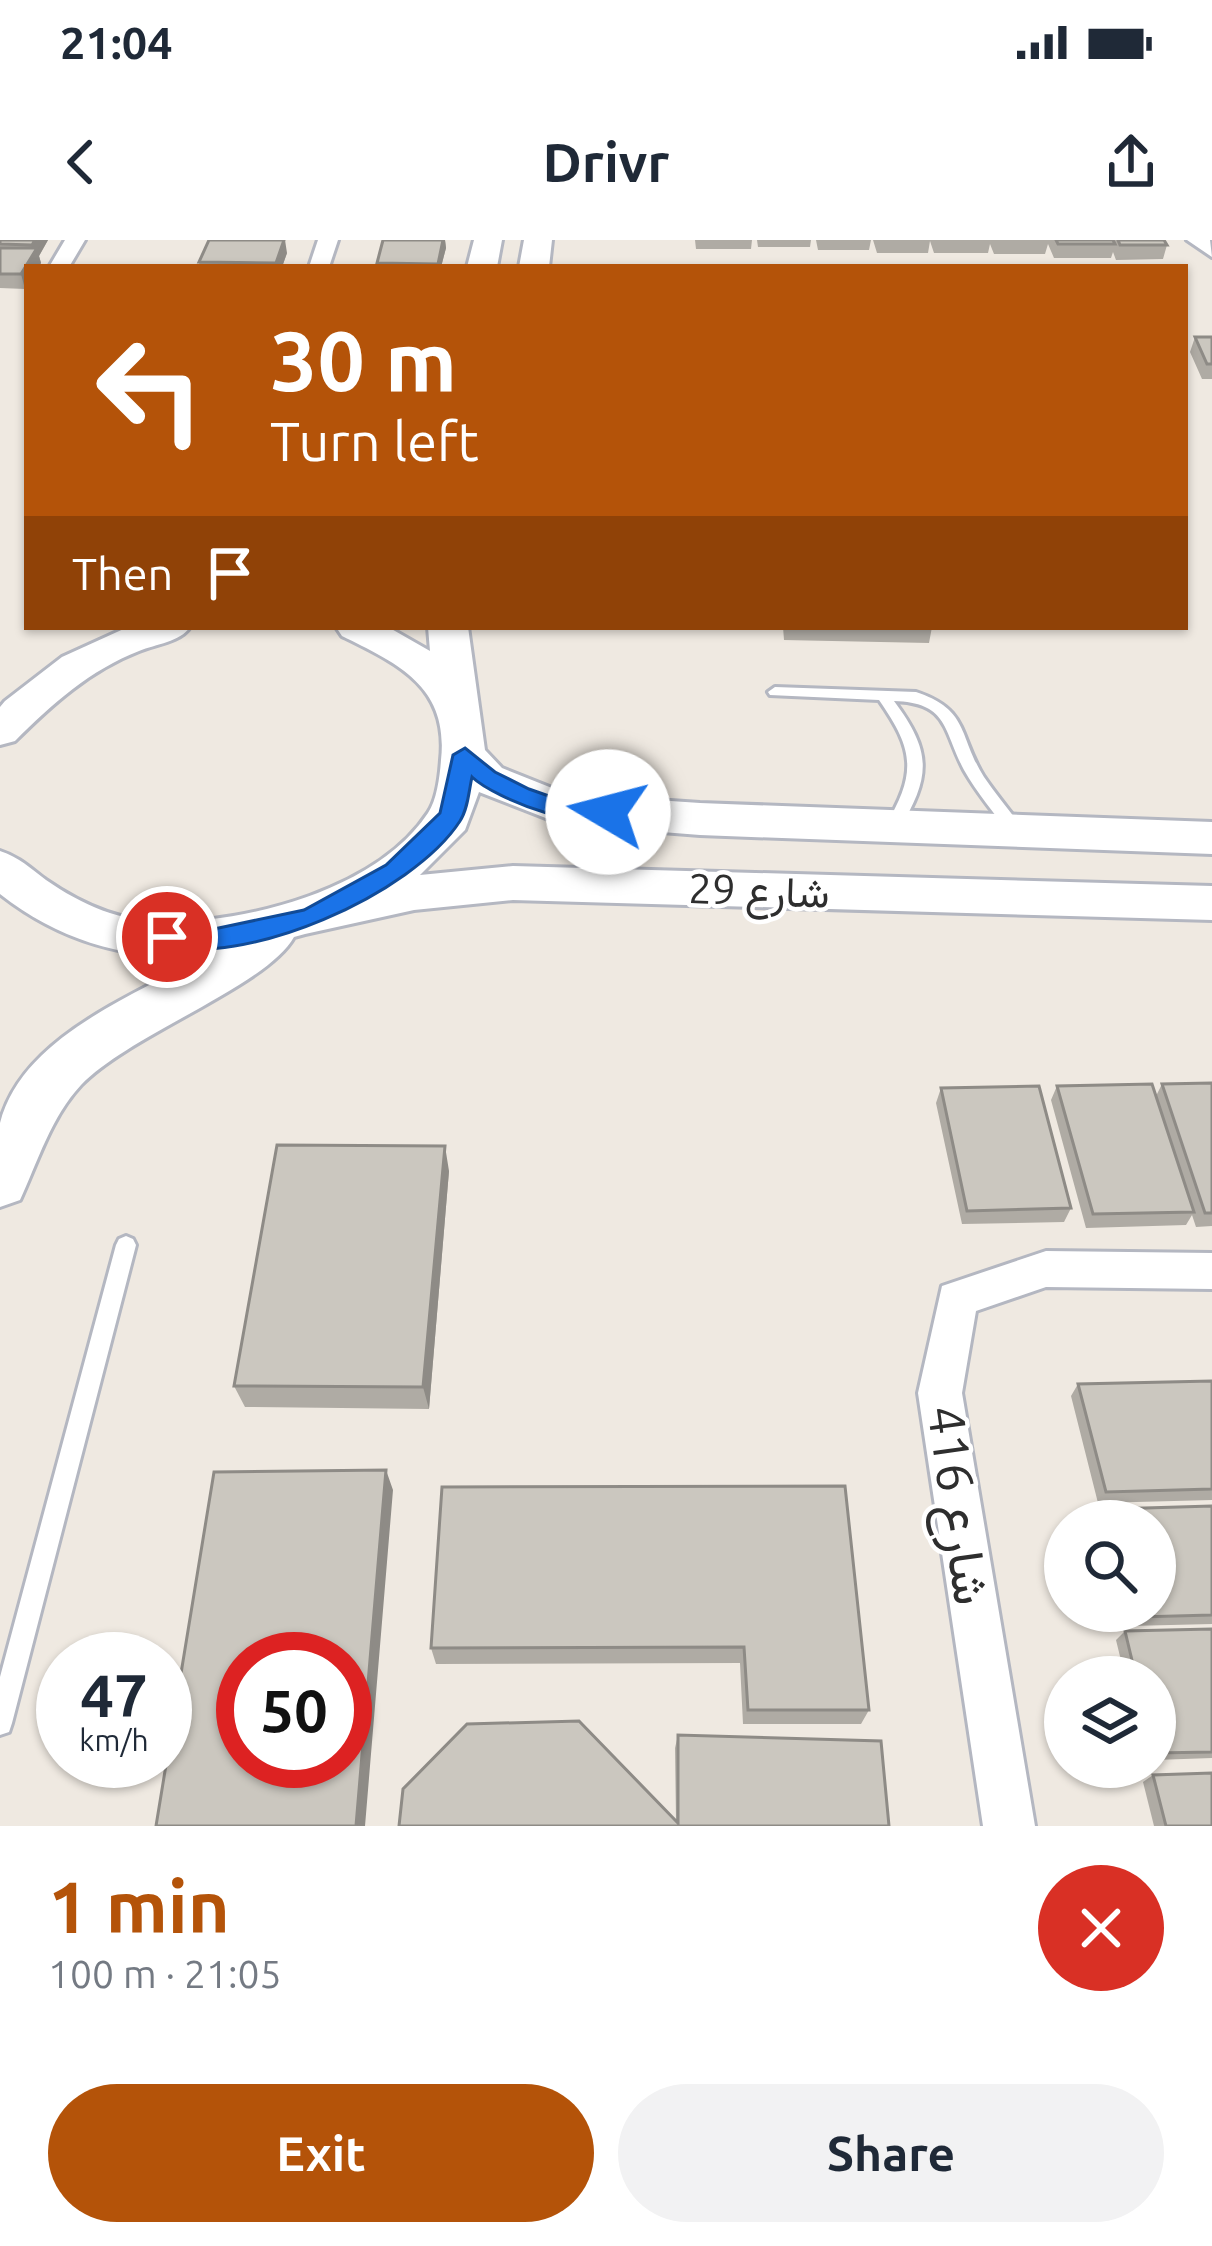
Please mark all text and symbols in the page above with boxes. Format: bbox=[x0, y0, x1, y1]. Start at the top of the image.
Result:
text: 21:04 bbox=[60, 17, 173, 68]
icon: back bbox=[48, 129, 114, 195]
icon: share bbox=[1098, 129, 1164, 195]
text: Drivr bbox=[543, 132, 669, 192]
icon: left bbox=[72, 312, 228, 468]
text: 30 m bbox=[270, 313, 457, 407]
text: Turn left bbox=[270, 411, 479, 471]
icon: arrive bbox=[197, 540, 263, 606]
text: Then bbox=[72, 548, 173, 599]
position arrow bbox=[545, 749, 671, 875]
street label: شارع 29 bbox=[687, 864, 831, 922]
pin bbox=[116, 886, 218, 988]
icon: arrive bbox=[134, 904, 200, 970]
street label: شارع 416 bbox=[910, 1402, 1003, 1609]
map controls bbox=[1044, 1500, 1176, 1788]
button: search bbox=[1044, 1500, 1176, 1632]
speed limit sign: 50 bbox=[216, 1632, 372, 1788]
button: layers bbox=[1044, 1656, 1176, 1788]
text: 47 bbox=[80, 1661, 148, 1728]
text: km/h bbox=[79, 1723, 149, 1757]
button: close bbox=[1038, 1865, 1164, 1991]
text: 1 min bbox=[48, 1866, 230, 1947]
text: 100 m · 21:05 bbox=[48, 1952, 282, 1995]
button: Exit bbox=[48, 2084, 594, 2222]
button: Share bbox=[618, 2084, 1164, 2222]

